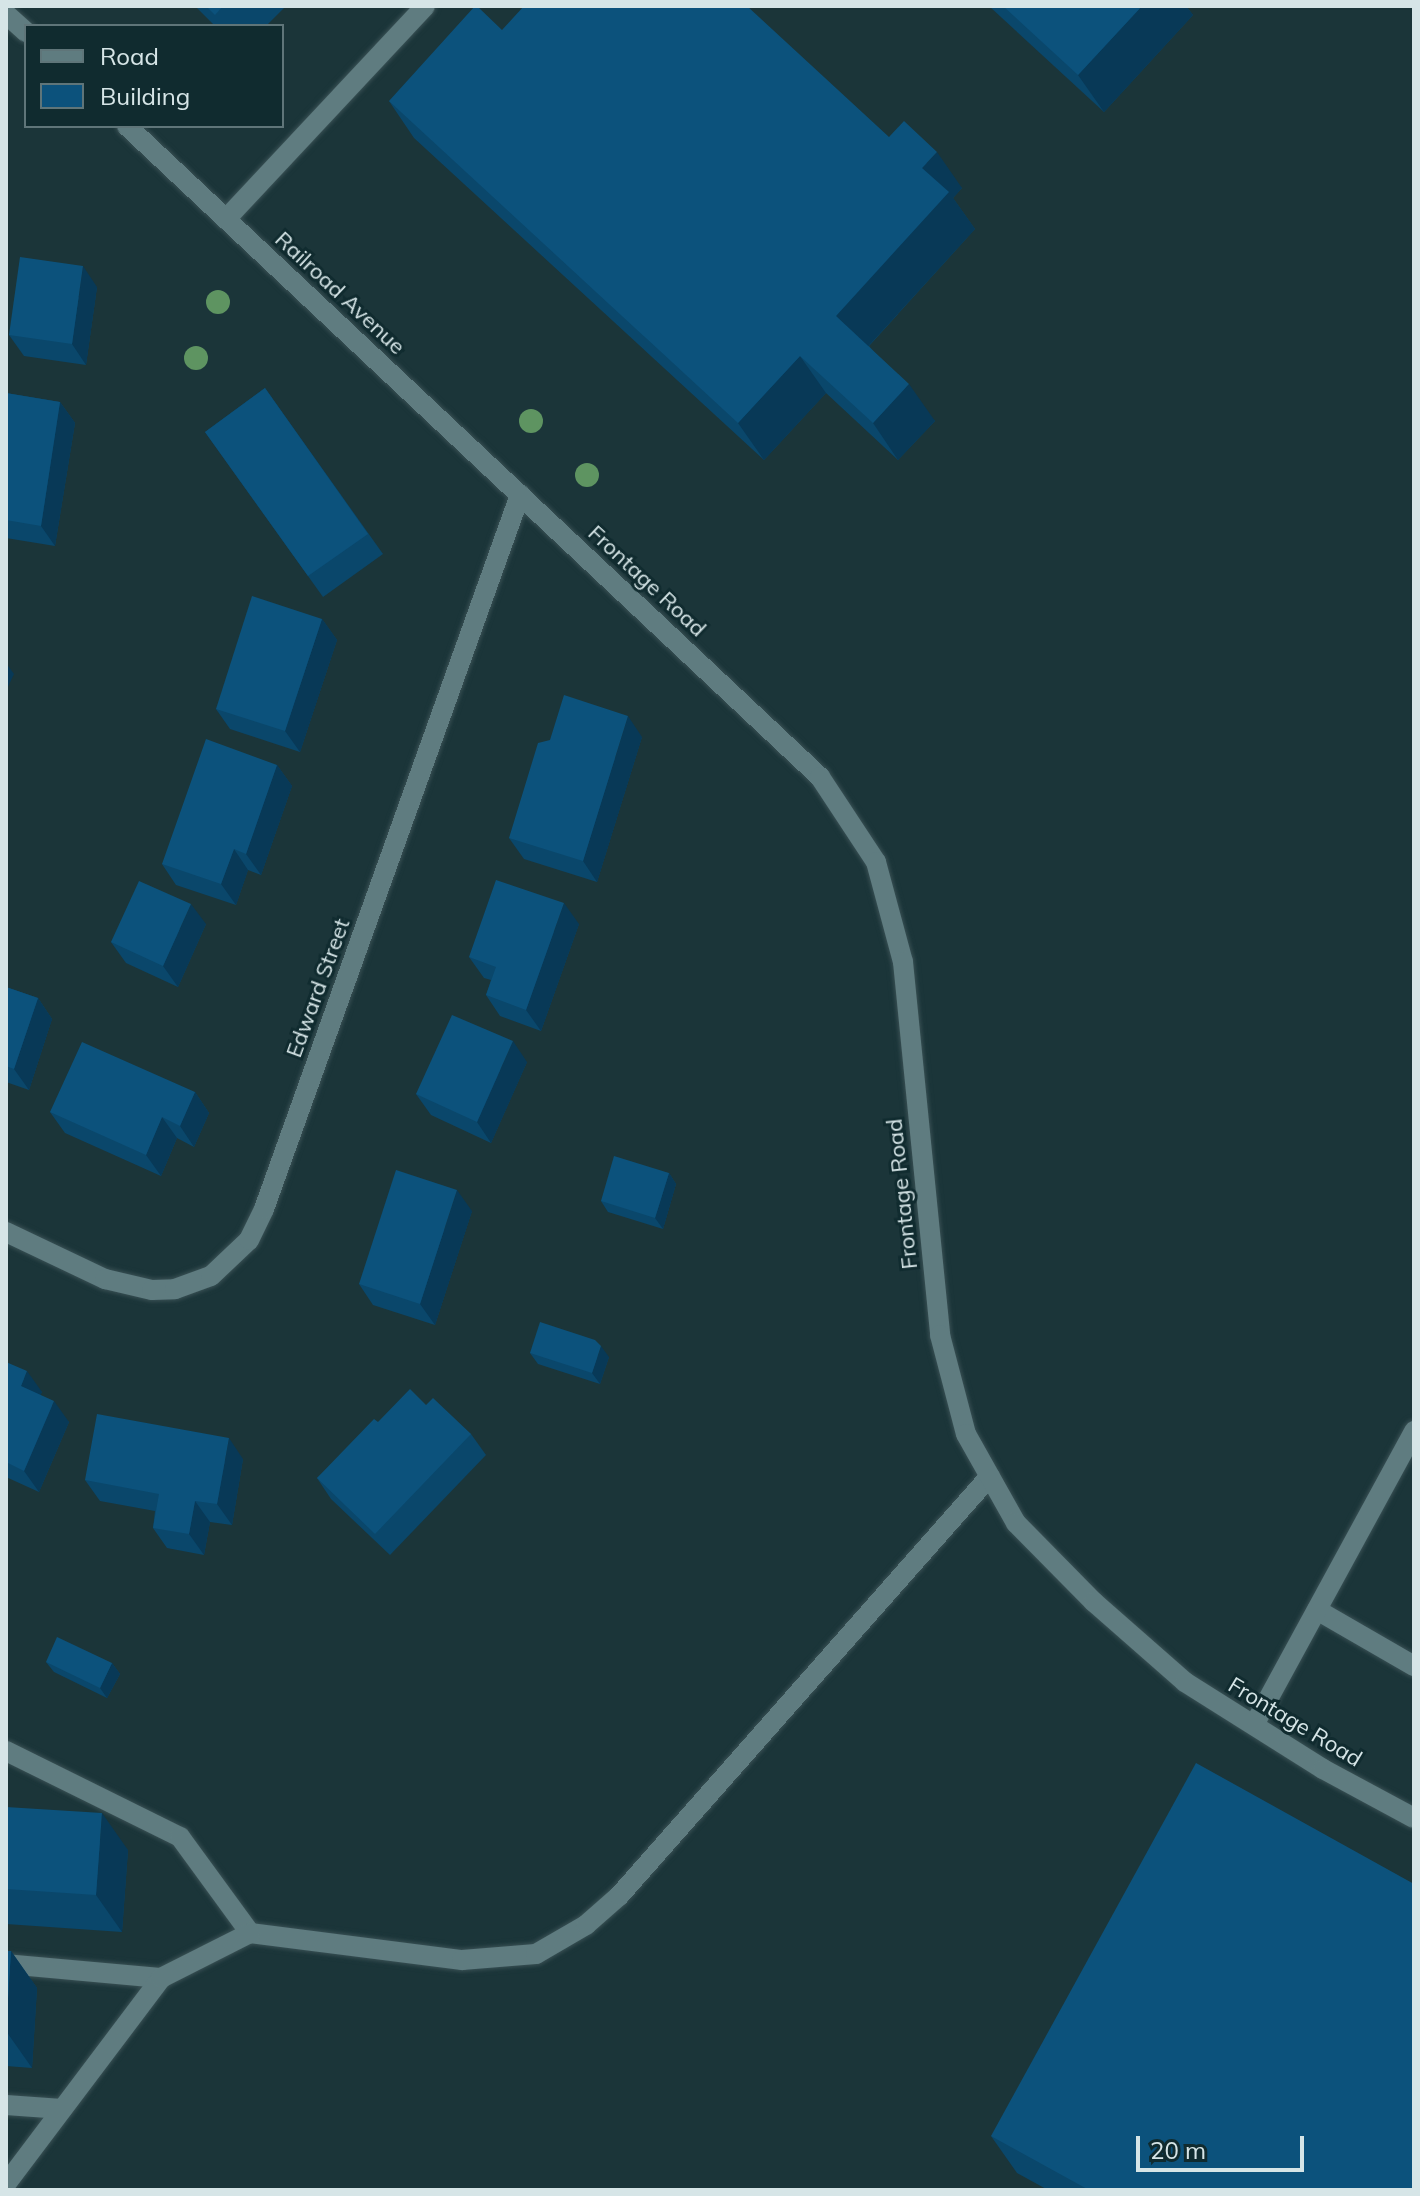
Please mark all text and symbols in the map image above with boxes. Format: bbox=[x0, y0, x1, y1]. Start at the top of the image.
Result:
legend bbox=[24, 24, 284, 128]
text: Road bbox=[100, 41, 159, 71]
text: Building bbox=[100, 81, 190, 111]
street label: Railroad Avenue bbox=[270, 226, 410, 360]
street label: Frontage Road bbox=[583, 520, 711, 642]
street label: Edward Street bbox=[281, 915, 355, 1061]
street label: Frontage Road bbox=[881, 1117, 923, 1271]
street label: Frontage Road bbox=[1223, 1672, 1367, 1772]
scale bar bbox=[1140, 2120, 1308, 2170]
text: 20 m bbox=[1150, 2135, 1206, 2165]

